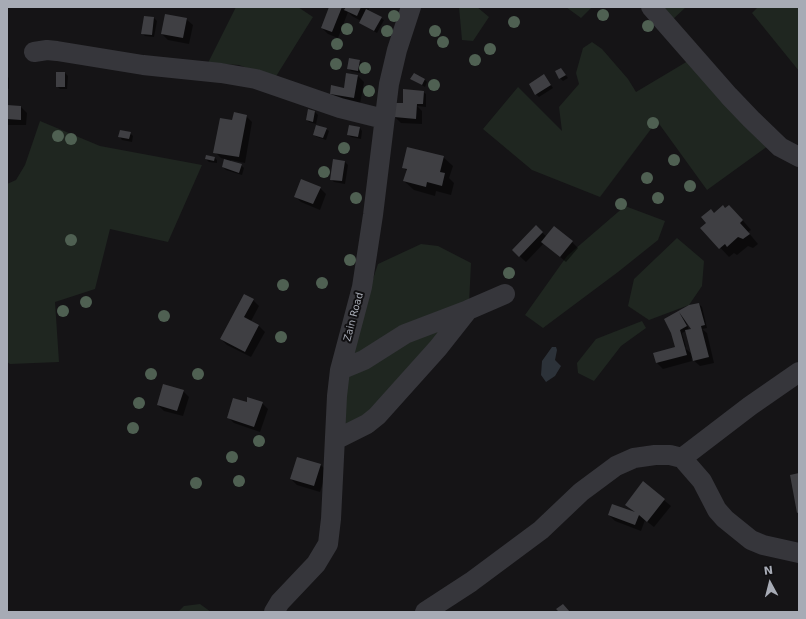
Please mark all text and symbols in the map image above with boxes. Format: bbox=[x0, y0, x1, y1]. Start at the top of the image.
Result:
street label: Zain Road bbox=[342, 291, 366, 343]
north arrow bbox=[750, 563, 790, 603]
text: N bbox=[763, 564, 774, 578]

